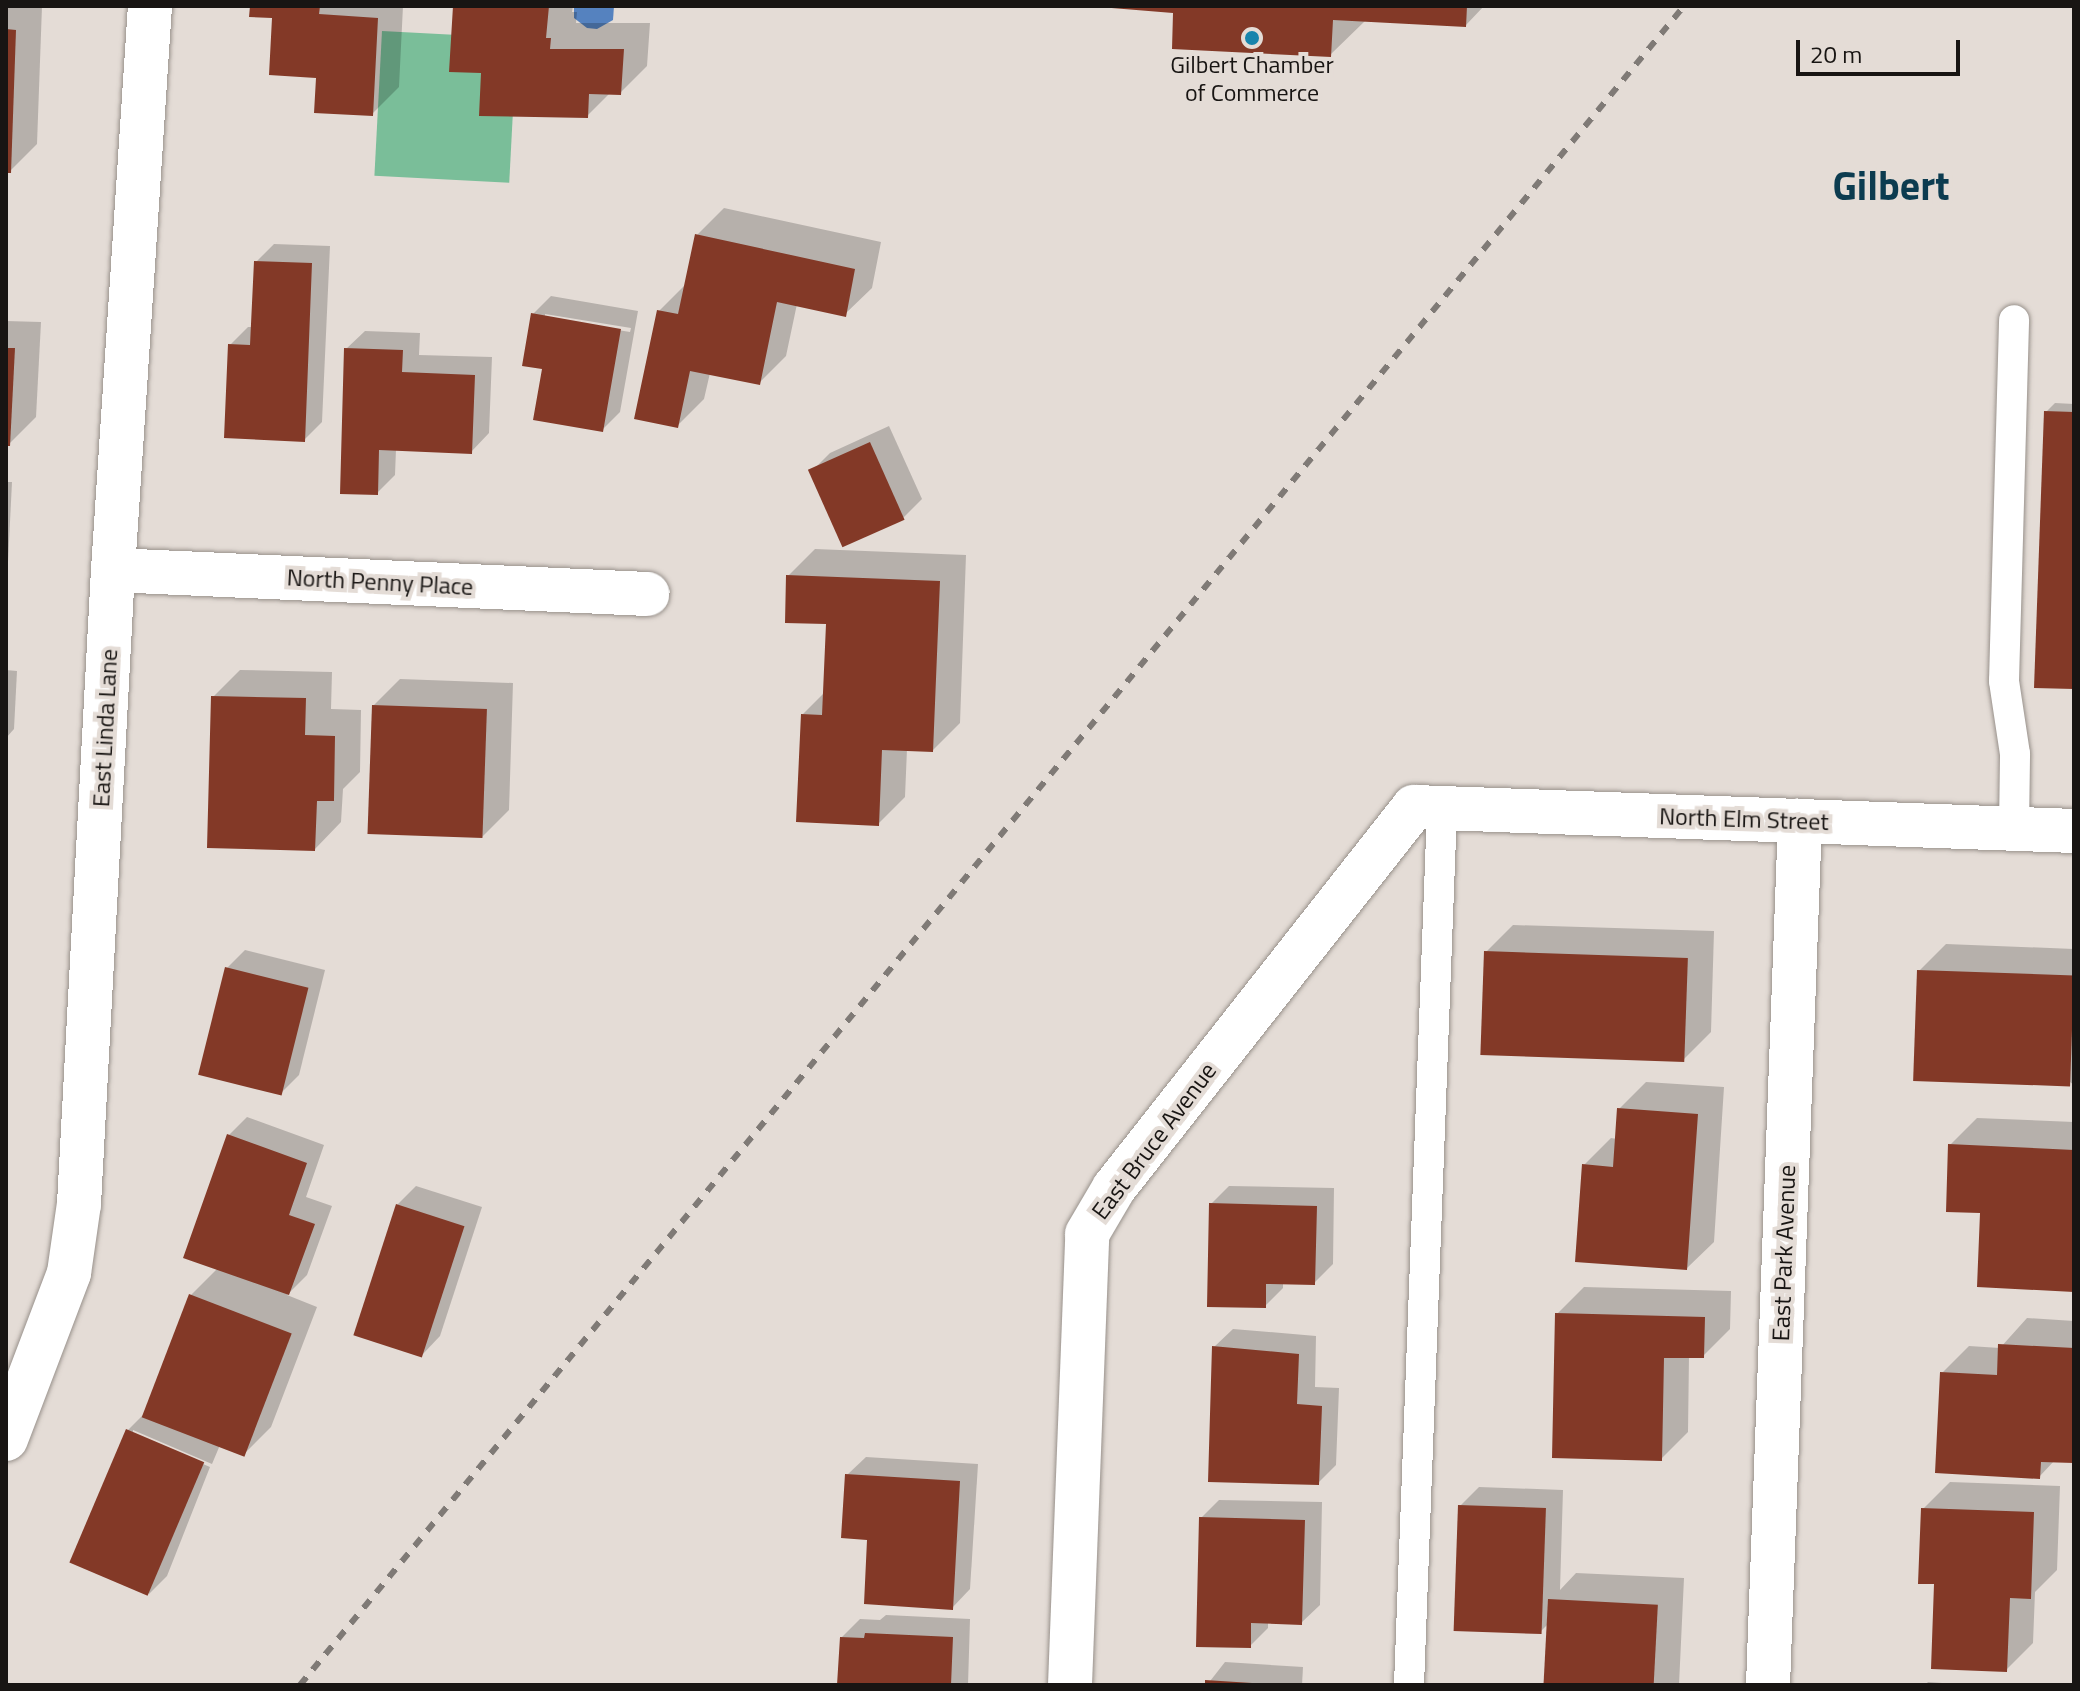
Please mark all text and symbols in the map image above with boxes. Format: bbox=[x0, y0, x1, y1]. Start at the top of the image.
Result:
scale bar bbox=[1800, 24, 1964, 74]
marker: Gilbert Chamber of Commerce bbox=[1243, 29, 1261, 47]
text: 20 m bbox=[1810, 36, 1862, 72]
place label: Gilbert Chamber of Commerce bbox=[1170, 51, 1334, 107]
district label: Gilbert bbox=[1832, 162, 1950, 210]
street label: North Penny Place bbox=[286, 563, 474, 601]
street label: East Linda Lane bbox=[86, 648, 124, 808]
street label: North Elm Street bbox=[1659, 802, 1829, 836]
street label: East Bruce Avenue bbox=[1086, 1057, 1222, 1225]
street label: East Park Avenue bbox=[1767, 1164, 1801, 1342]

